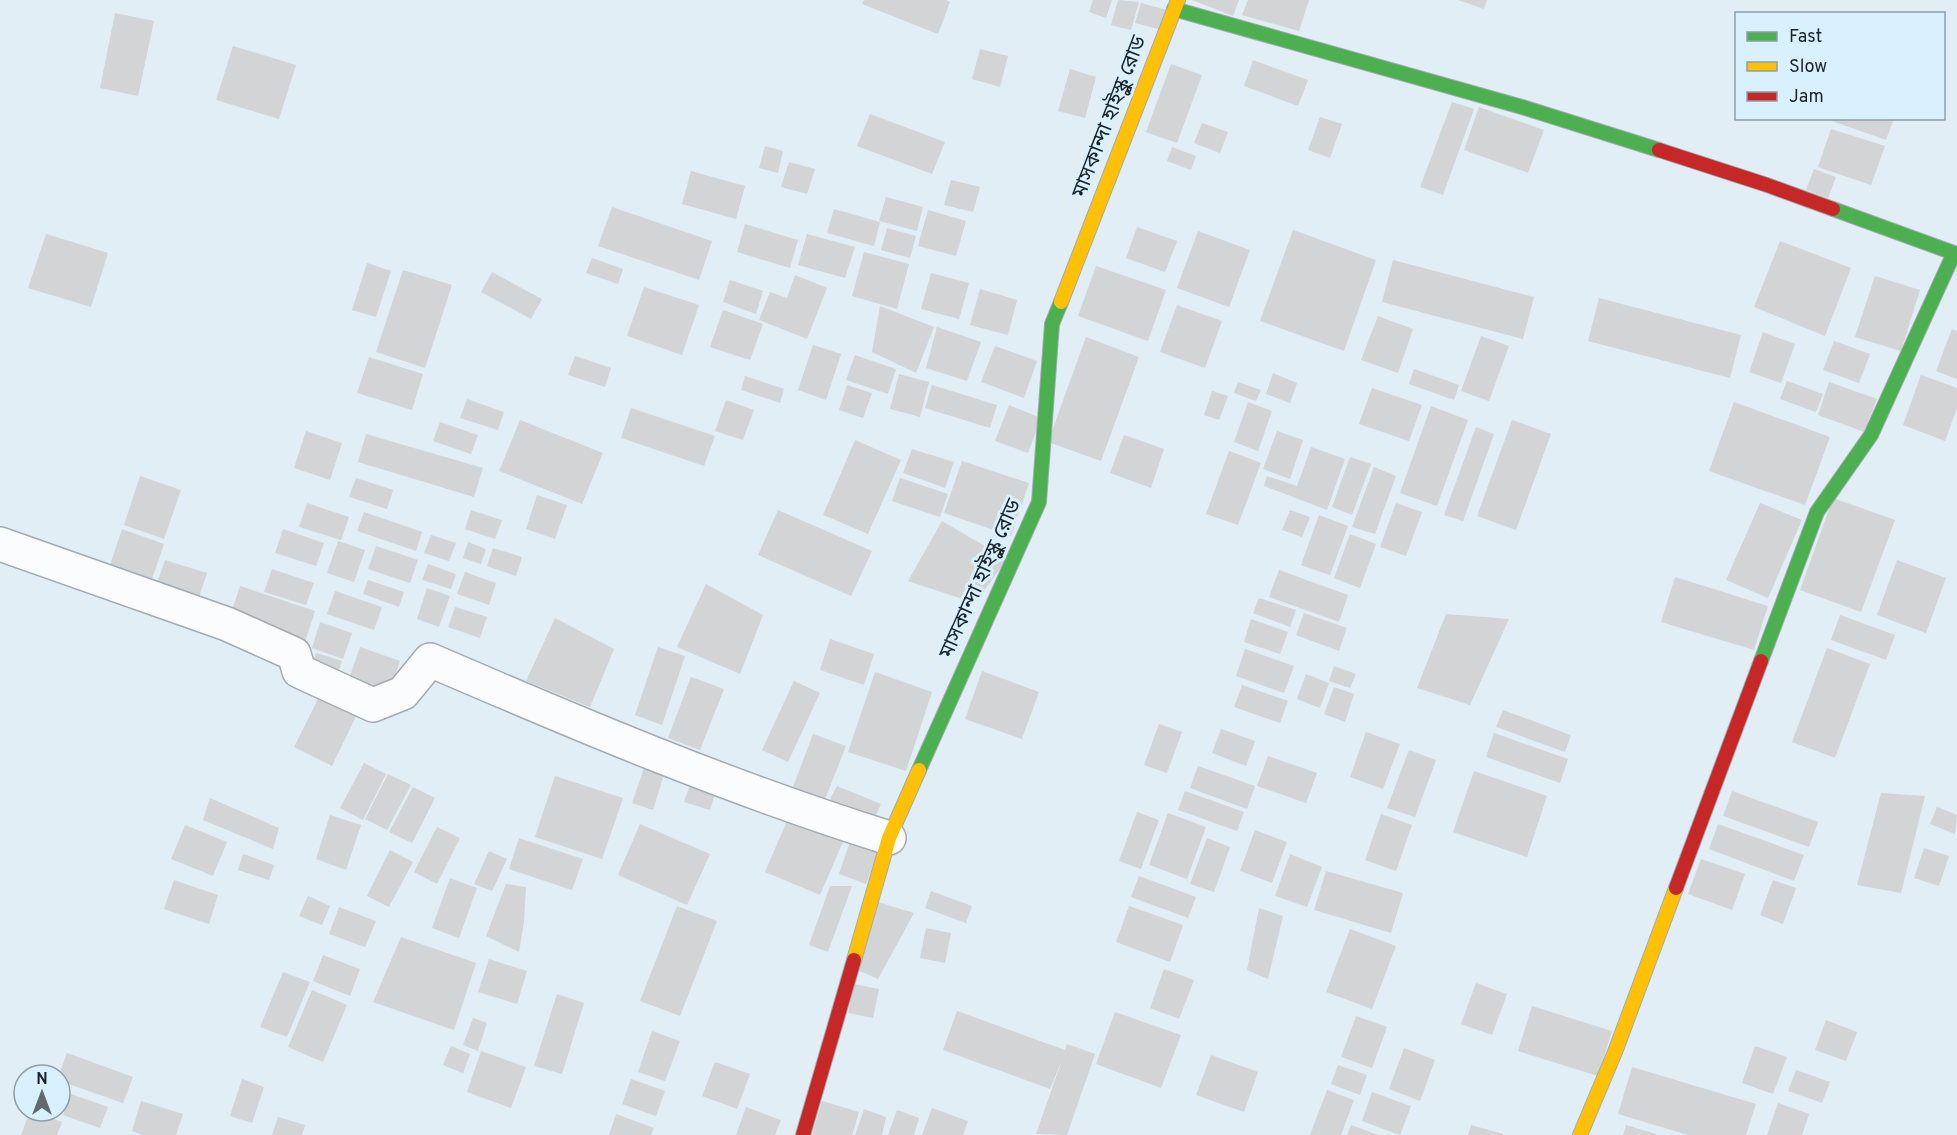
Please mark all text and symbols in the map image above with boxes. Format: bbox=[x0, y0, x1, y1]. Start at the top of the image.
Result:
legend bbox=[1735, 12, 1945, 120]
text: Fast bbox=[1789, 26, 1822, 49]
street label: মাসকান্দা হাইস্কুল রোড bbox=[1066, 31, 1154, 203]
text: Slow bbox=[1789, 56, 1827, 79]
text: Jam bbox=[1789, 86, 1824, 109]
street label: মাসকান্দা হাইস্কুল রোড bbox=[933, 494, 1029, 664]
north arrow bbox=[12, 1063, 72, 1123]
text: N bbox=[36, 1070, 48, 1090]

